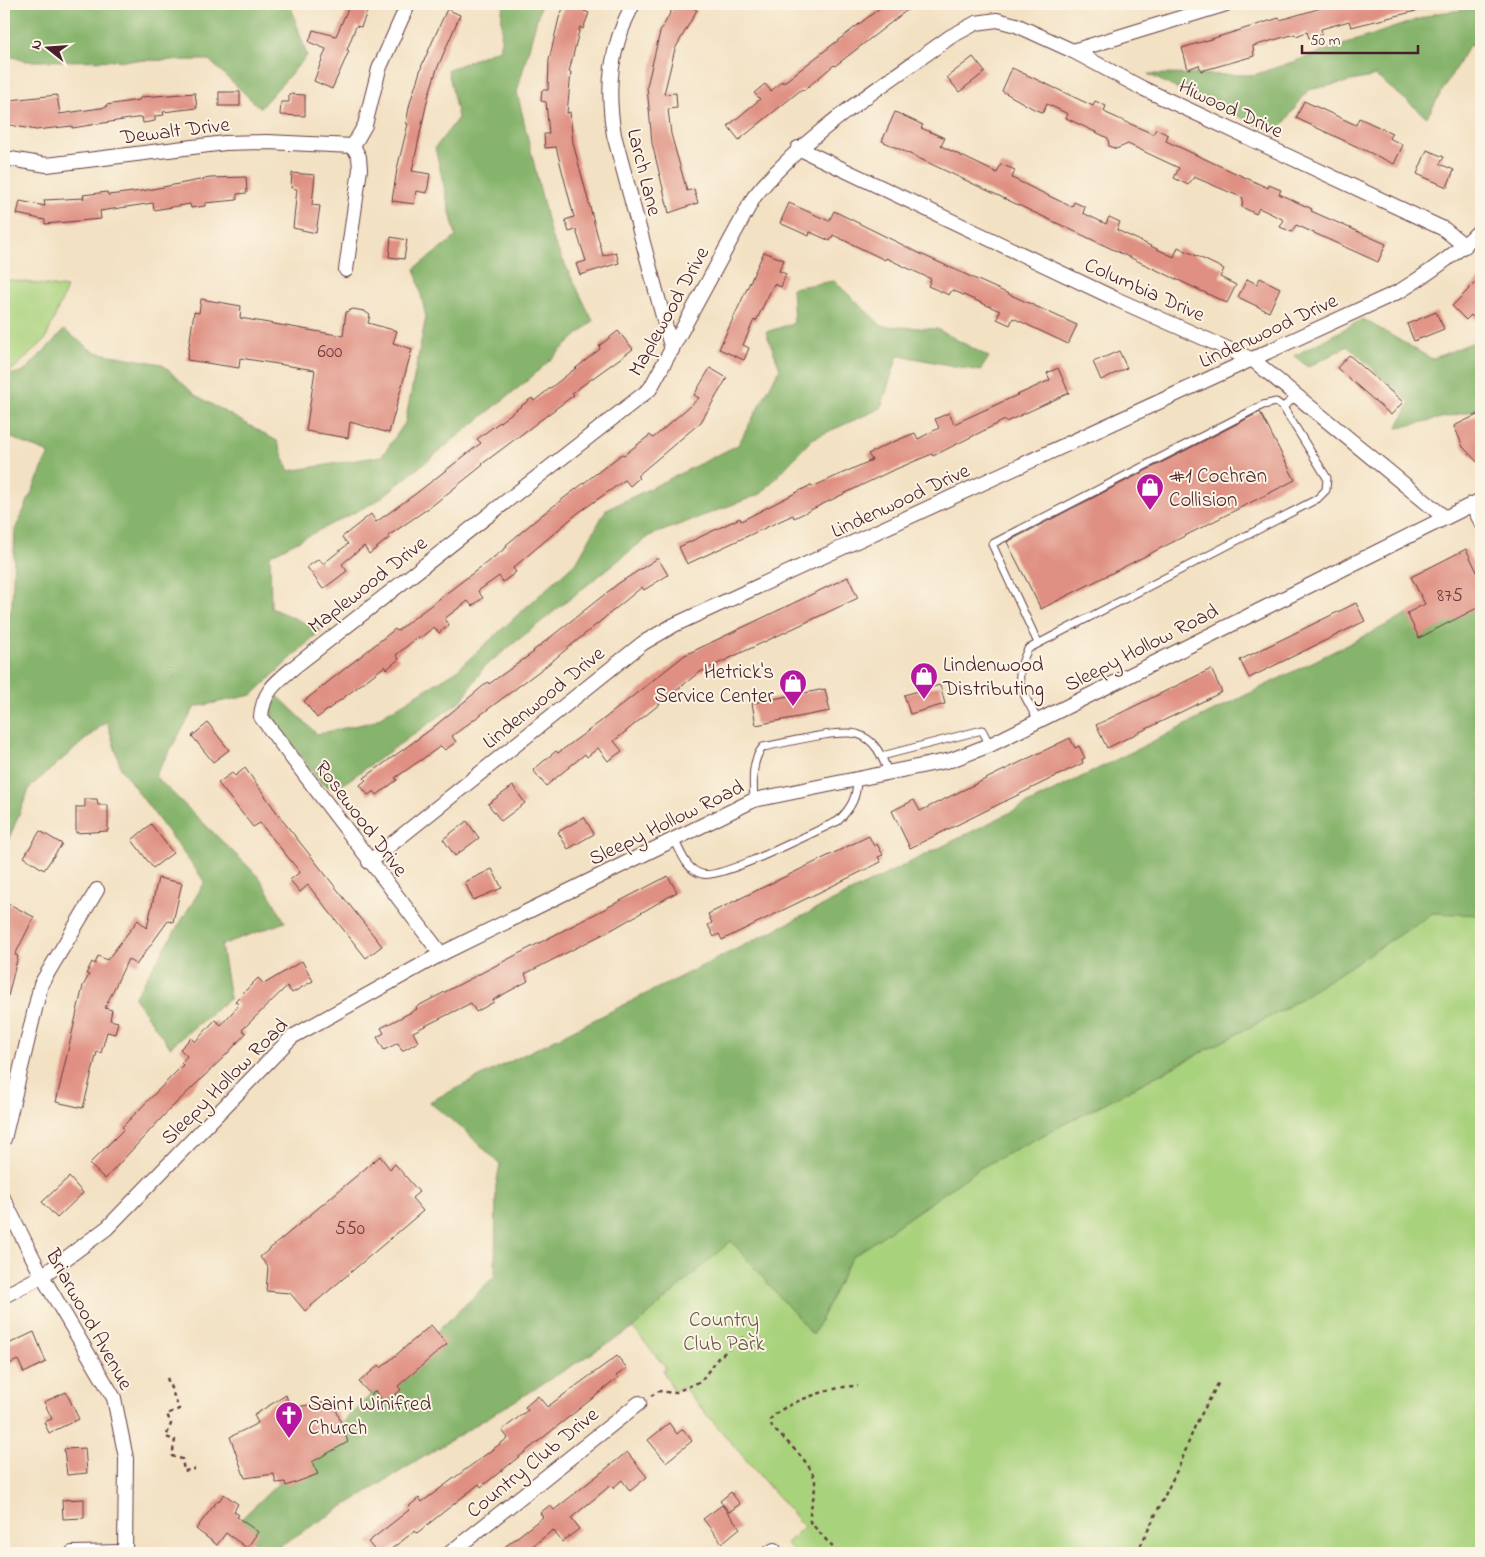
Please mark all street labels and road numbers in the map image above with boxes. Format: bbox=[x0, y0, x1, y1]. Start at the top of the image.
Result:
street label: Hiwood Drive bbox=[1173, 72, 1288, 147]
street label: Dewalt Drive bbox=[118, 110, 232, 154]
street label: Larch Lane bbox=[618, 126, 669, 220]
street label: Maplewood Drive bbox=[622, 241, 718, 382]
street label: Columbia Drive bbox=[1079, 251, 1210, 331]
street label: Lindenwood Drive bbox=[1195, 286, 1344, 377]
street label: Lindenwood Drive bbox=[827, 456, 976, 547]
street label: Maplewood Drive bbox=[302, 529, 435, 642]
street label: Sleepy Hollow Road bbox=[1060, 597, 1225, 702]
street label: Lindenwood Drive bbox=[477, 639, 612, 757]
street label: Rosewood Drive bbox=[307, 755, 415, 884]
street label: Sleepy Hollow Road bbox=[584, 773, 751, 876]
street label: Sleepy Hollow Road bbox=[155, 1012, 297, 1154]
street label: Briarwood Avenue bbox=[36, 1243, 140, 1397]
street label: Country Club Drive bbox=[461, 1400, 608, 1528]

